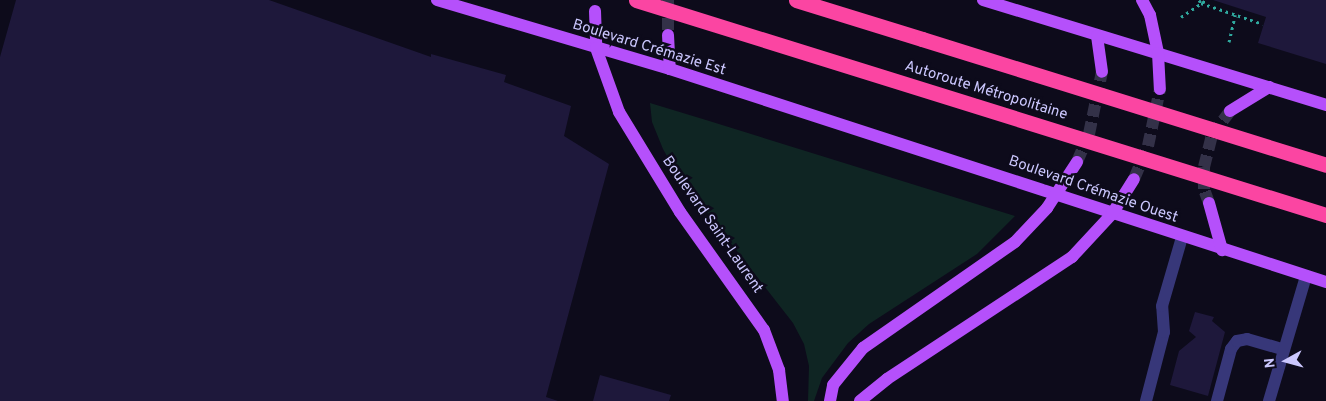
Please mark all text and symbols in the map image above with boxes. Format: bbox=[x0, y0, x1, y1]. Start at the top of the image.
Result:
street label: Boulevard Crémazie Est bbox=[570, 16, 728, 80]
street label: Autoroute Métropolitaine bbox=[902, 58, 1070, 124]
street label: Boulevard Saint-Laurent bbox=[658, 153, 766, 297]
street label: Boulevard Crémazie Ouest bbox=[1006, 153, 1180, 227]
north arrow bbox=[1261, 336, 1311, 386]
text: N bbox=[1262, 357, 1280, 369]

